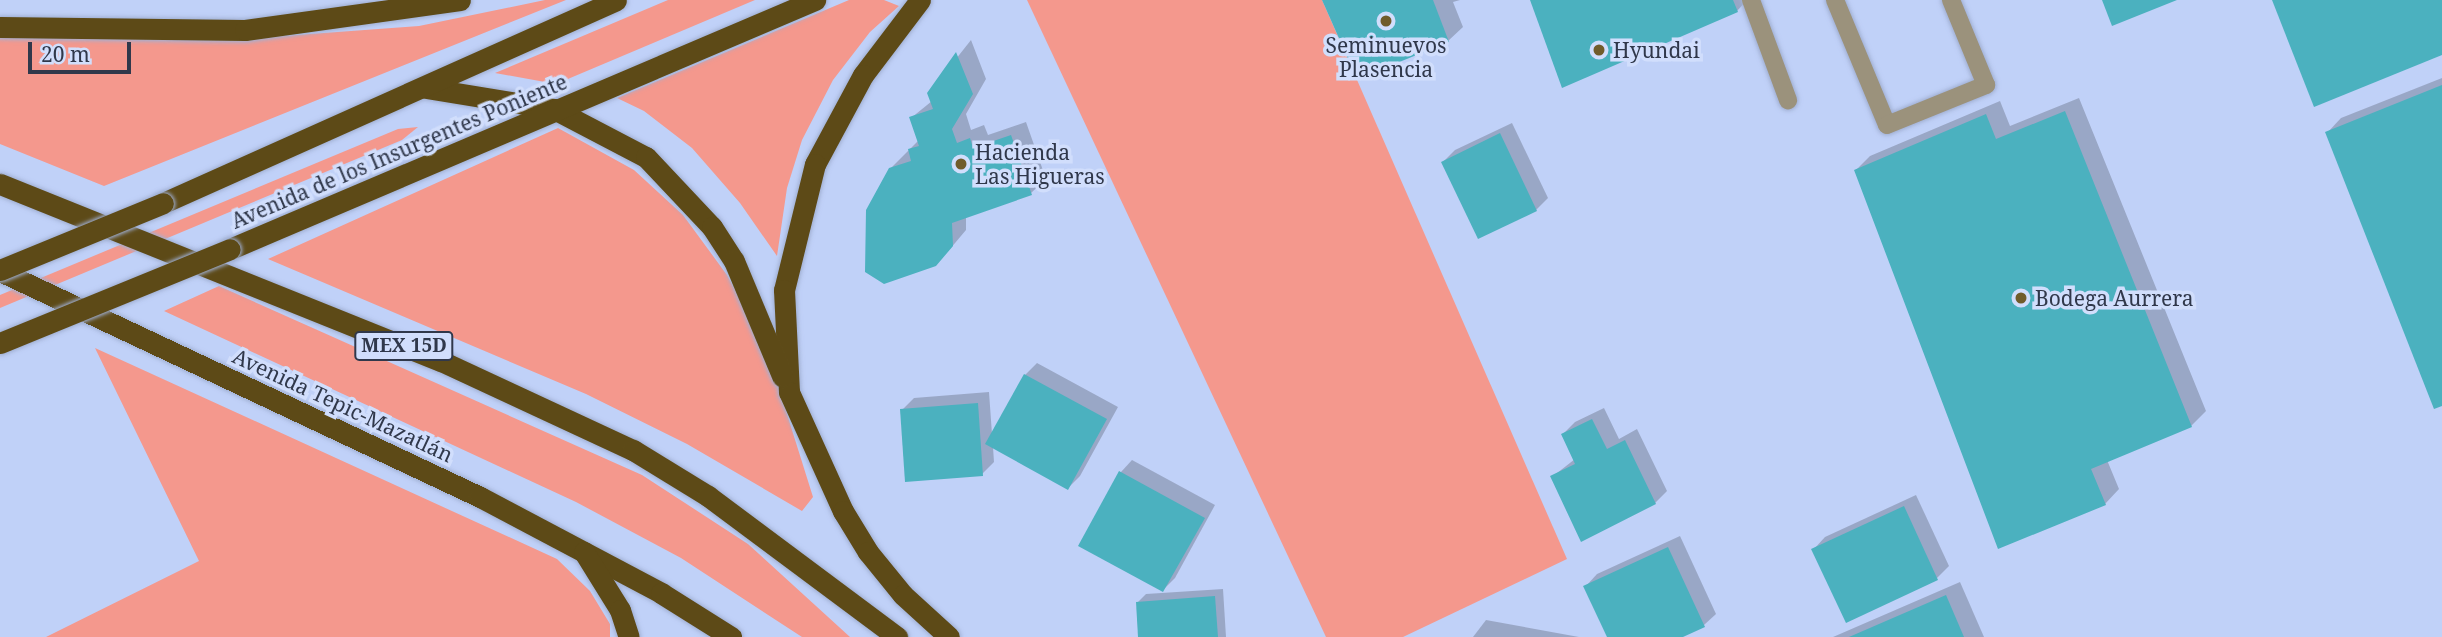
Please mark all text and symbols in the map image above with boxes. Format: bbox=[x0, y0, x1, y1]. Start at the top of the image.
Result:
marker: Seminuevos Plasencia bbox=[1378, 13, 1394, 29]
scale bar bbox=[32, 28, 135, 72]
place label: Seminuevos Plasencia bbox=[1325, 32, 1447, 82]
place label: Hyundai bbox=[1613, 37, 1700, 63]
text: 20 m bbox=[41, 40, 90, 68]
marker: Hyundai bbox=[1591, 42, 1607, 58]
street label: Avenida de los Insurgentes Poniente bbox=[227, 69, 571, 233]
place label: Hacienda Las Higueras bbox=[975, 139, 1105, 189]
marker: Hacienda Las Higueras bbox=[953, 156, 969, 172]
place label: Bodega Aurrera bbox=[2035, 285, 2194, 311]
marker: Bodega Aurrera bbox=[2013, 290, 2029, 306]
road number: MEX 15D bbox=[353, 330, 455, 362]
street label: Avenida Tepic-Mazatlán bbox=[229, 343, 457, 467]

